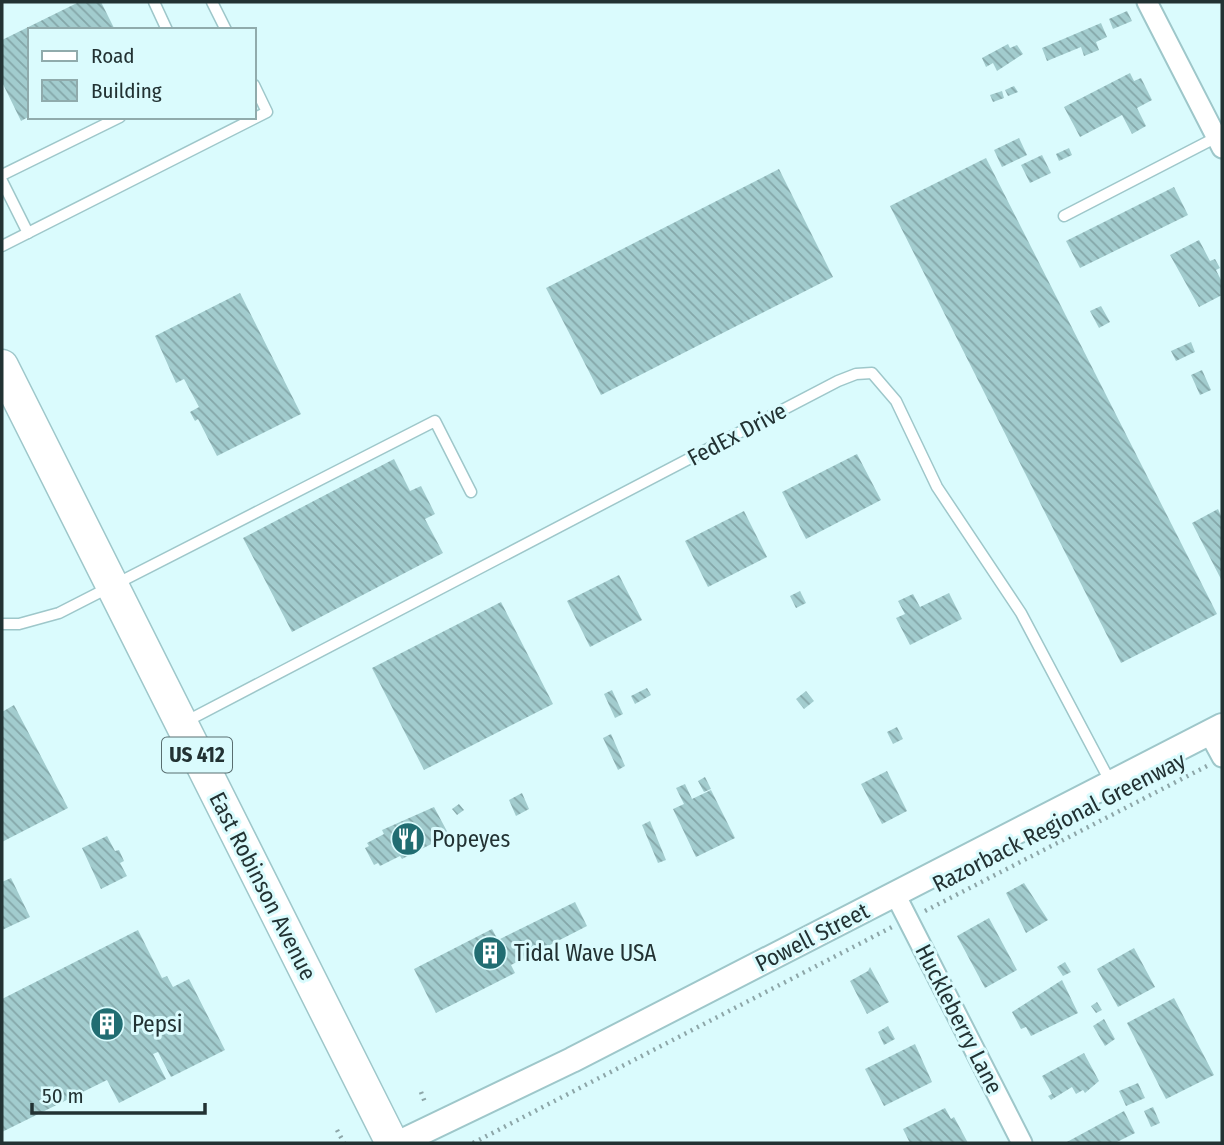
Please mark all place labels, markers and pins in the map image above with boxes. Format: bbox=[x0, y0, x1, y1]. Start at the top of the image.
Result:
restaurant icon: Popeyes bbox=[389, 820, 427, 858]
place label: Popeyes bbox=[432, 825, 510, 853]
building icon: Tidal Wave USA bbox=[471, 934, 509, 972]
place label: Tidal Wave USA bbox=[514, 939, 656, 967]
building icon: Pepsi bbox=[88, 1005, 126, 1043]
place label: Pepsi bbox=[132, 1010, 183, 1038]

